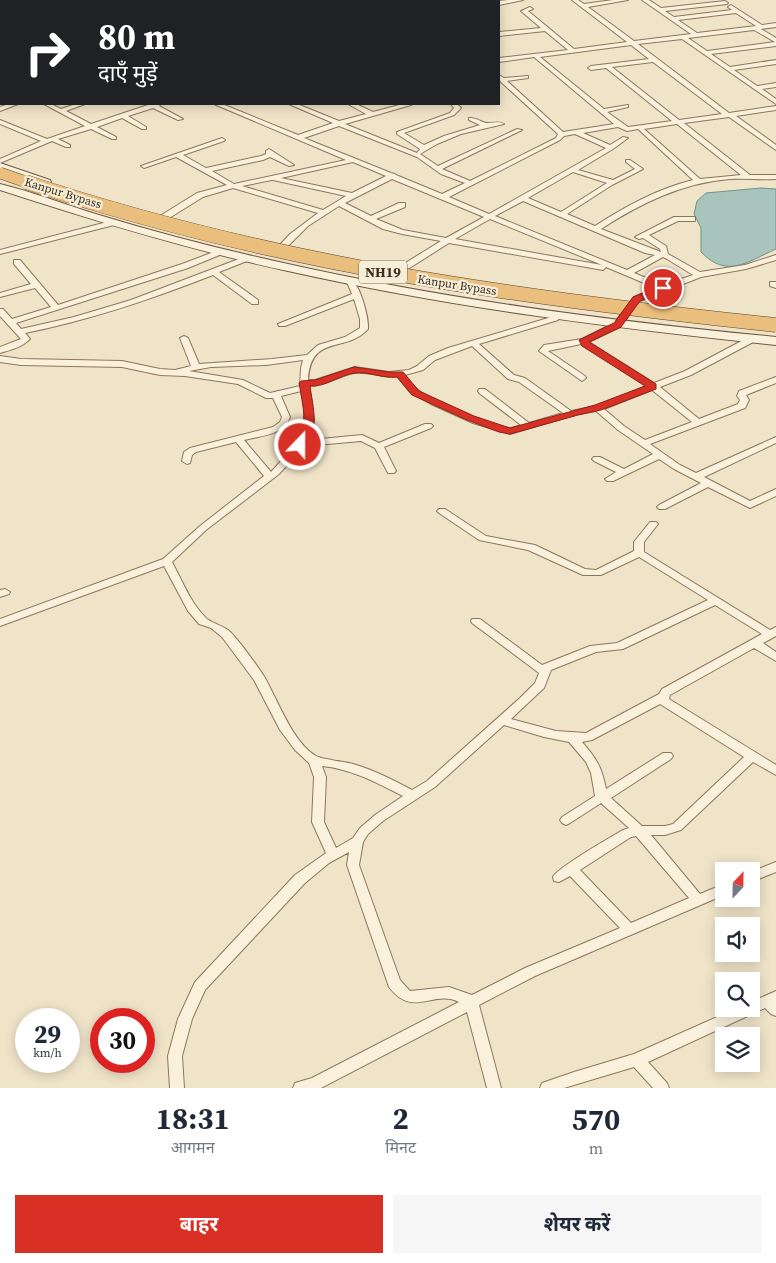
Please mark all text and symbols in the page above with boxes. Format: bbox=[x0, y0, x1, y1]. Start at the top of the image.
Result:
text: 80 m bbox=[98, 13, 175, 61]
icon: right bbox=[15, 20, 80, 85]
text: दाएँ मुड़ें bbox=[98, 58, 158, 88]
street label: Kanpur Bypass bbox=[22, 174, 104, 212]
road number: NH19 bbox=[359, 260, 407, 284]
pin bbox=[642, 267, 684, 309]
street label: Kanpur Bypass bbox=[416, 271, 498, 299]
icon: arrive bbox=[649, 274, 677, 302]
position arrow bbox=[273, 418, 325, 470]
north arrow bbox=[715, 862, 760, 908]
map controls bbox=[715, 862, 760, 1072]
button: sound bbox=[715, 917, 760, 962]
button: search bbox=[715, 972, 760, 1017]
speed limit sign: 30 bbox=[90, 1008, 155, 1073]
text: 29 bbox=[34, 1017, 61, 1051]
button: layers bbox=[715, 1027, 760, 1072]
text: km/h bbox=[33, 1045, 62, 1061]
text: 18:31 bbox=[156, 1098, 230, 1139]
text: 2 bbox=[392, 1098, 409, 1139]
text: 570 bbox=[572, 1099, 620, 1140]
text: आगमन bbox=[171, 1136, 215, 1158]
text: मिनट bbox=[385, 1136, 416, 1158]
text: m bbox=[589, 1137, 603, 1159]
button: बाहर bbox=[15, 1195, 383, 1253]
button: शेयर करें bbox=[393, 1195, 761, 1253]

